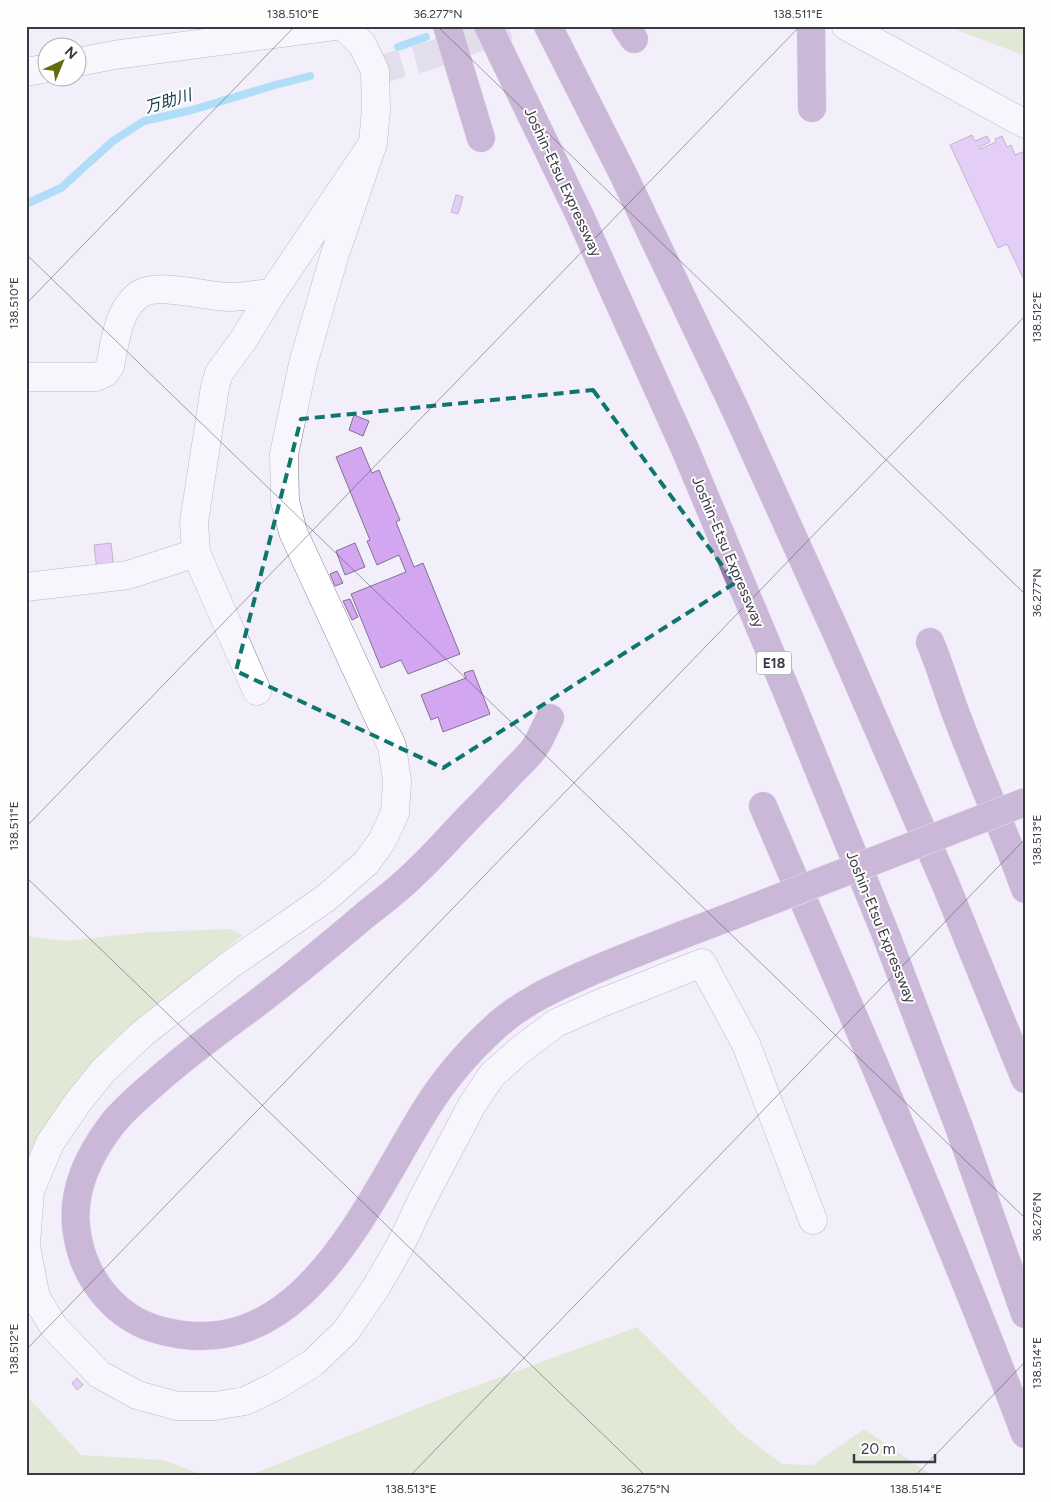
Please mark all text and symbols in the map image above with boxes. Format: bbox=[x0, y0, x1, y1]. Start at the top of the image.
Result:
text: 138.510°E bbox=[267, 7, 319, 21]
text: 36.277°N bbox=[413, 7, 463, 21]
text: 138.511°E bbox=[773, 7, 823, 21]
north arrow bbox=[38, 38, 88, 88]
text: N bbox=[61, 43, 80, 63]
water label: 万助川 bbox=[142, 85, 196, 117]
street label: Joshin-Etsu Expressway bbox=[520, 105, 606, 260]
text: 138.510°E bbox=[7, 277, 21, 329]
text: 138.512°E bbox=[1030, 291, 1044, 343]
street label: Joshin-Etsu Expressway bbox=[688, 474, 768, 630]
text: 36.277°N bbox=[1030, 568, 1044, 618]
road number: E18 bbox=[756, 651, 792, 674]
text: 138.511°E bbox=[7, 801, 21, 851]
text: 138.513°E bbox=[1030, 814, 1044, 866]
street label: Joshin-Etsu Expressway bbox=[842, 848, 920, 1006]
text: 36.276°N bbox=[1030, 1192, 1044, 1242]
text: 138.512°E bbox=[7, 1323, 21, 1375]
text: 138.514°E bbox=[1030, 1337, 1044, 1389]
scale bar bbox=[854, 1432, 935, 1464]
text: 20 m bbox=[861, 1440, 895, 1458]
text: 138.513°E bbox=[385, 1482, 437, 1496]
text: 36.275°N bbox=[620, 1482, 670, 1496]
text: 138.514°E bbox=[890, 1482, 942, 1496]

